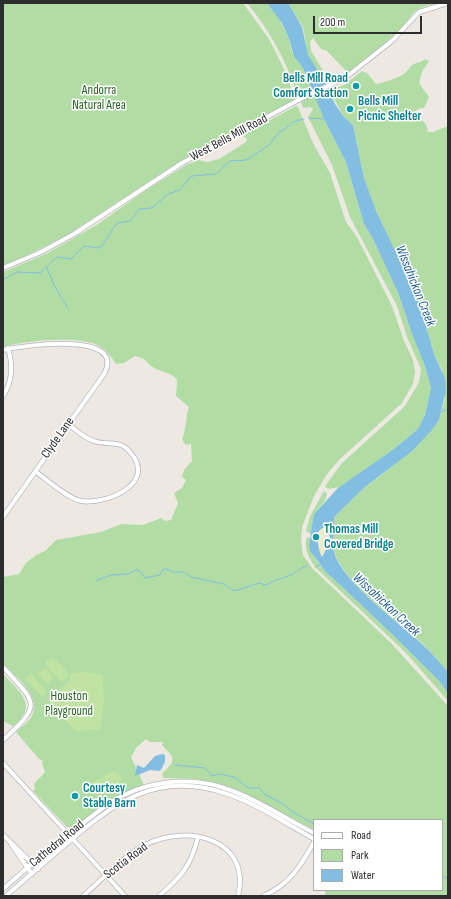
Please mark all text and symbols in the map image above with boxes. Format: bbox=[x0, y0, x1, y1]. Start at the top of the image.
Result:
scale bar bbox=[315, 8, 424, 34]
text: 200 m bbox=[320, 15, 345, 30]
place label: Bells Mill Road Comfort Station bbox=[273, 71, 348, 102]
marker: Bells Mill Road Comfort Station bbox=[351, 81, 361, 91]
park label: Andorra Natural Area bbox=[72, 83, 126, 114]
place label: Bells Mill Picnic Shelter bbox=[358, 94, 422, 125]
marker: Bells Mill Picnic Shelter bbox=[345, 104, 355, 114]
street label: West Bells Mill Road bbox=[188, 111, 270, 165]
water label: Wissahickon Creek bbox=[391, 243, 439, 329]
street label: Clyde Lane bbox=[38, 414, 78, 462]
place label: Thomas Mill Covered Bridge bbox=[324, 522, 394, 553]
marker: Thomas Mill Covered Bridge bbox=[311, 532, 321, 542]
water label: Wissahickon Creek bbox=[349, 570, 423, 640]
park label: Houston Playground bbox=[45, 689, 93, 720]
place label: Courtesy Stable Barn bbox=[83, 781, 136, 812]
marker: Courtesy Stable Barn bbox=[70, 791, 80, 801]
street label: Cathedral Road bbox=[26, 817, 88, 871]
legend bbox=[313, 819, 443, 891]
text: Road bbox=[351, 828, 371, 843]
street label: Scotia Road bbox=[101, 839, 151, 883]
text: Park bbox=[351, 848, 369, 863]
text: Water bbox=[351, 868, 375, 883]

